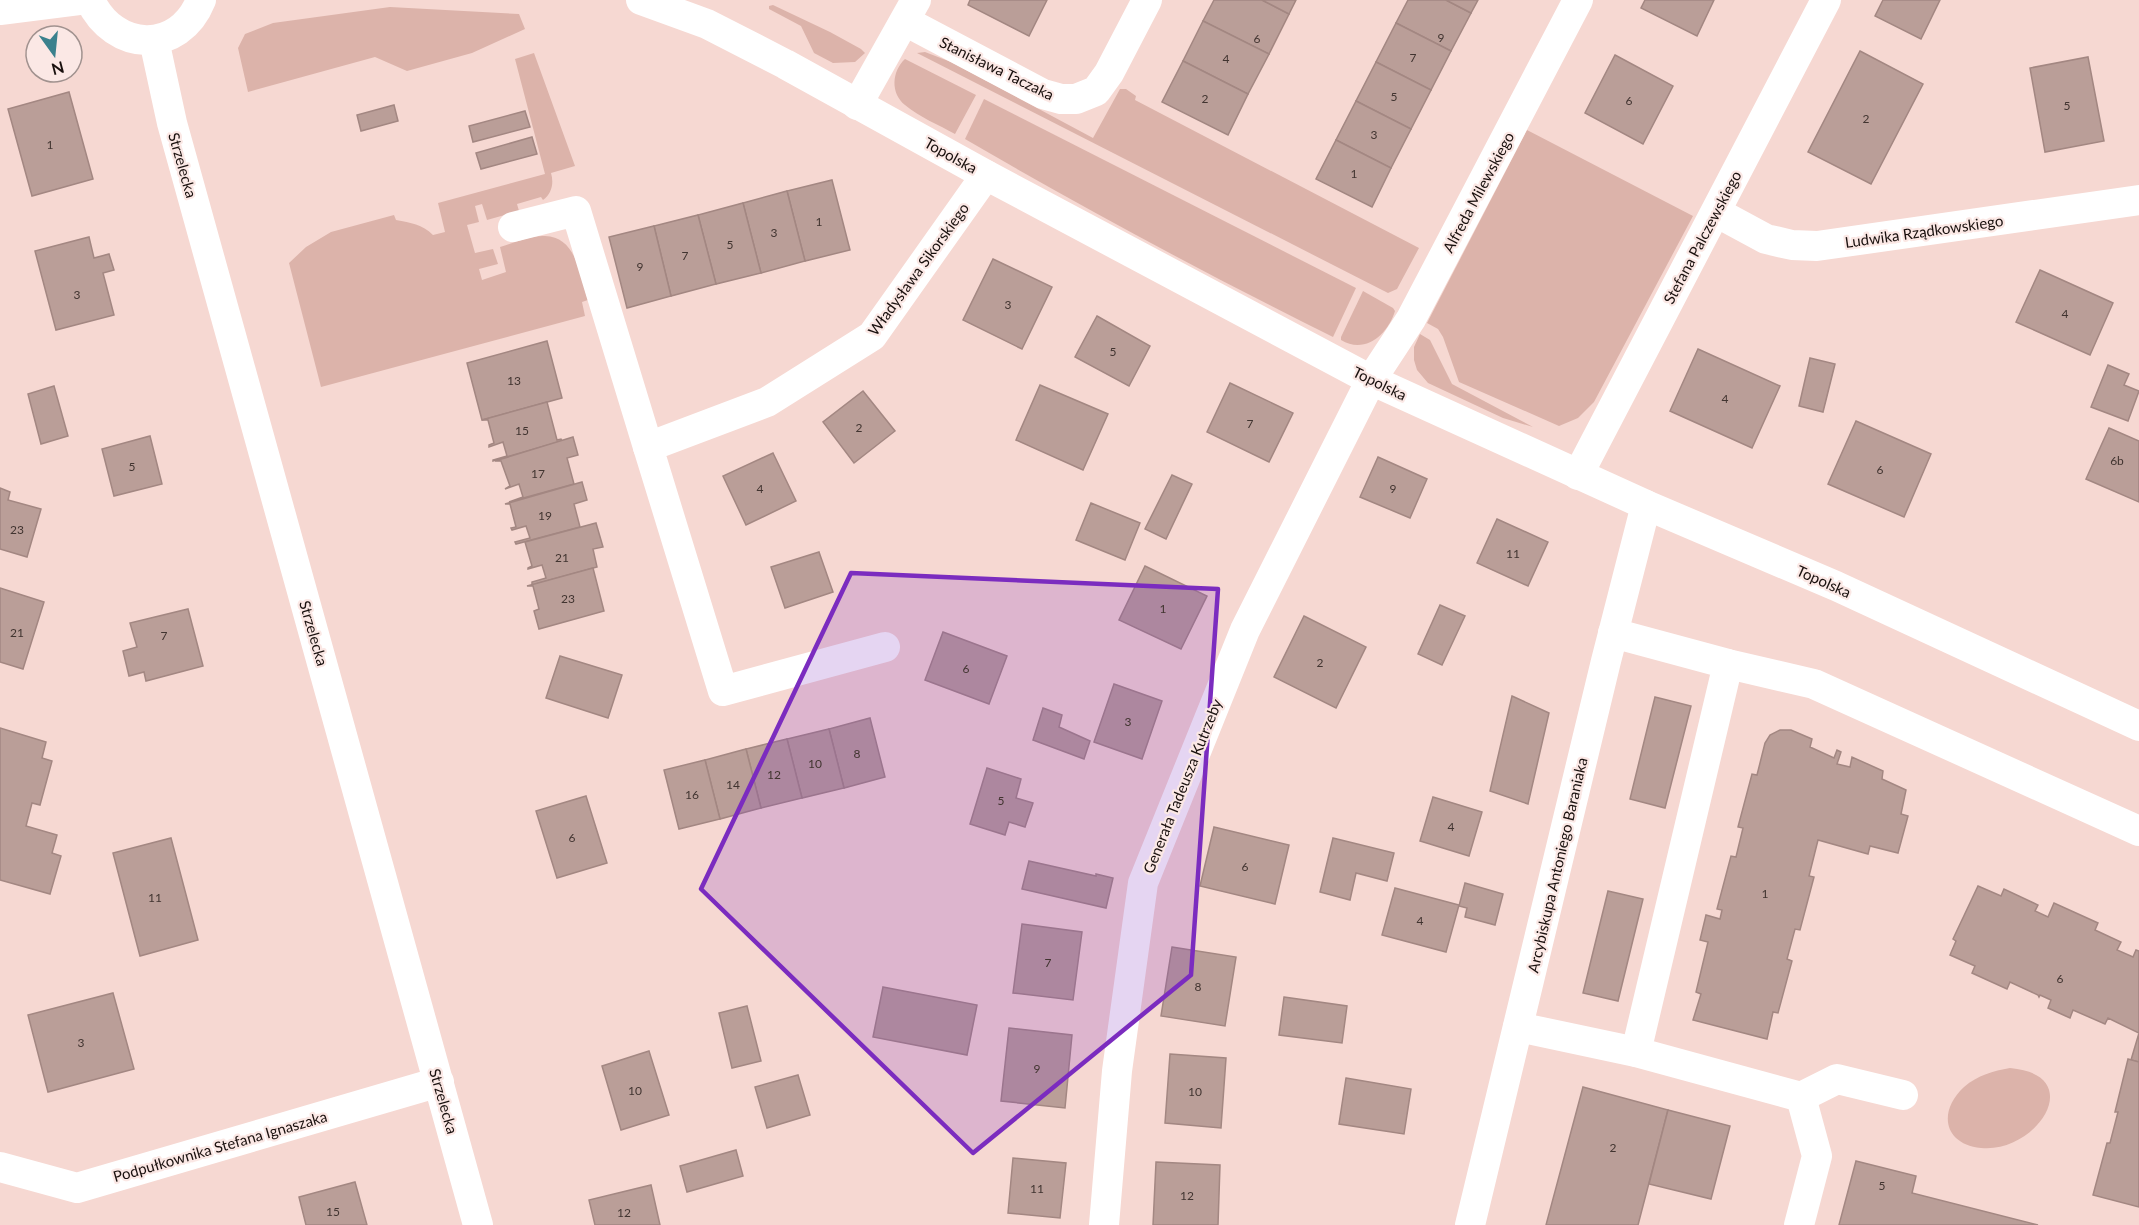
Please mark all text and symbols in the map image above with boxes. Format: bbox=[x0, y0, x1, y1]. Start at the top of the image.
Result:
north arrow bbox=[24, 24, 84, 84]
house number: 9 bbox=[1438, 30, 1445, 45]
house number: 6 bbox=[1254, 31, 1261, 46]
street label: Stanisława Taczaka bbox=[937, 33, 1057, 103]
house number: 7 bbox=[1410, 50, 1417, 65]
house number: 4 bbox=[1223, 51, 1230, 66]
text: N bbox=[50, 58, 66, 80]
house number: 5 bbox=[1391, 89, 1398, 104]
house number: 2 bbox=[1202, 91, 1209, 106]
house number: 6 bbox=[1626, 93, 1633, 108]
house number: 5 bbox=[2064, 98, 2071, 113]
house number: 2 bbox=[1863, 111, 1870, 126]
house number: 3 bbox=[1371, 127, 1378, 142]
street label: Alfreda Milewskiego bbox=[1439, 129, 1517, 255]
street label: Strzelecka bbox=[165, 130, 201, 200]
street label: Topolska bbox=[921, 133, 981, 177]
house number: 1 bbox=[47, 137, 54, 152]
house number: 1 bbox=[1351, 166, 1358, 181]
street label: Stefana Palczewskiego bbox=[1659, 167, 1745, 307]
street label: Władysława Sikorskiego bbox=[864, 199, 972, 339]
street label: Ludwika Rządkowskiego bbox=[1844, 211, 2004, 251]
house number: 1 bbox=[816, 214, 823, 229]
house number: 3 bbox=[771, 225, 778, 240]
house number: 5 bbox=[727, 237, 734, 252]
house number: 7 bbox=[682, 248, 689, 263]
house number: 9 bbox=[637, 259, 644, 274]
house number: 3 bbox=[74, 287, 81, 302]
house number: 3 bbox=[1005, 297, 1012, 312]
house number: 4 bbox=[2062, 306, 2069, 321]
house number: 5 bbox=[1110, 344, 1117, 359]
street label: Topolska bbox=[1350, 362, 1410, 404]
house number: 13 bbox=[507, 373, 521, 388]
house number: 4 bbox=[1722, 391, 1729, 406]
house number: 7 bbox=[1247, 416, 1254, 431]
house number: 2 bbox=[856, 420, 863, 435]
house number: 15 bbox=[515, 423, 529, 438]
house number: 6b bbox=[2110, 453, 2124, 468]
house number: 5 bbox=[129, 459, 136, 474]
house number: 6 bbox=[1877, 462, 1884, 477]
house number: 17 bbox=[531, 466, 545, 481]
house number: 4 bbox=[757, 481, 764, 496]
house number: 9 bbox=[1390, 481, 1397, 496]
house number: 19 bbox=[538, 508, 552, 523]
house number: 23 bbox=[10, 522, 24, 537]
house number: 11 bbox=[1506, 546, 1520, 561]
house number: 21 bbox=[555, 550, 569, 565]
street label: Topolska bbox=[1794, 561, 1854, 601]
house number: 23 bbox=[561, 591, 575, 606]
street label: Strzelecka bbox=[296, 598, 332, 668]
house number: 1 bbox=[1160, 601, 1167, 616]
house number: 21 bbox=[10, 625, 24, 640]
house number: 7 bbox=[161, 628, 168, 643]
house number: 2 bbox=[1317, 655, 1324, 670]
house number: 6 bbox=[963, 661, 970, 676]
street label: Generała Tadeusza Kutrzeby bbox=[1139, 696, 1225, 876]
house number: 3 bbox=[1125, 714, 1132, 729]
house number: 8 bbox=[854, 746, 861, 761]
house number: 10 bbox=[808, 756, 822, 771]
street label: Arcybiskupa Antoniego Baraniaka bbox=[1523, 756, 1591, 974]
house number: 12 bbox=[767, 767, 781, 782]
house number: 14 bbox=[726, 777, 740, 792]
house number: 16 bbox=[685, 787, 699, 802]
house number: 5 bbox=[998, 793, 1005, 808]
house number: 4 bbox=[1448, 819, 1455, 834]
house number: 6 bbox=[569, 830, 576, 845]
house number: 6 bbox=[1242, 859, 1249, 874]
house number: 1 bbox=[1762, 886, 1769, 901]
house number: 11 bbox=[148, 890, 162, 905]
house number: 4 bbox=[1417, 913, 1424, 928]
house number: 7 bbox=[1045, 955, 1052, 970]
house number: 6 bbox=[2057, 971, 2064, 986]
house number: 8 bbox=[1195, 979, 1202, 994]
house number: 3 bbox=[78, 1035, 85, 1050]
house number: 9 bbox=[1034, 1061, 1041, 1076]
street label: Strzelecka bbox=[426, 1066, 462, 1136]
house number: 10 bbox=[628, 1083, 642, 1098]
house number: 10 bbox=[1188, 1084, 1202, 1099]
street label: Podpułkownika Stefana Ignaszaka bbox=[111, 1107, 329, 1185]
house number: 2 bbox=[1610, 1140, 1617, 1155]
house number: 5 bbox=[1879, 1178, 1886, 1193]
house number: 11 bbox=[1030, 1181, 1044, 1196]
house number: 12 bbox=[1180, 1188, 1194, 1203]
house number: 15 bbox=[326, 1204, 340, 1219]
house number: 12 bbox=[617, 1205, 631, 1220]

